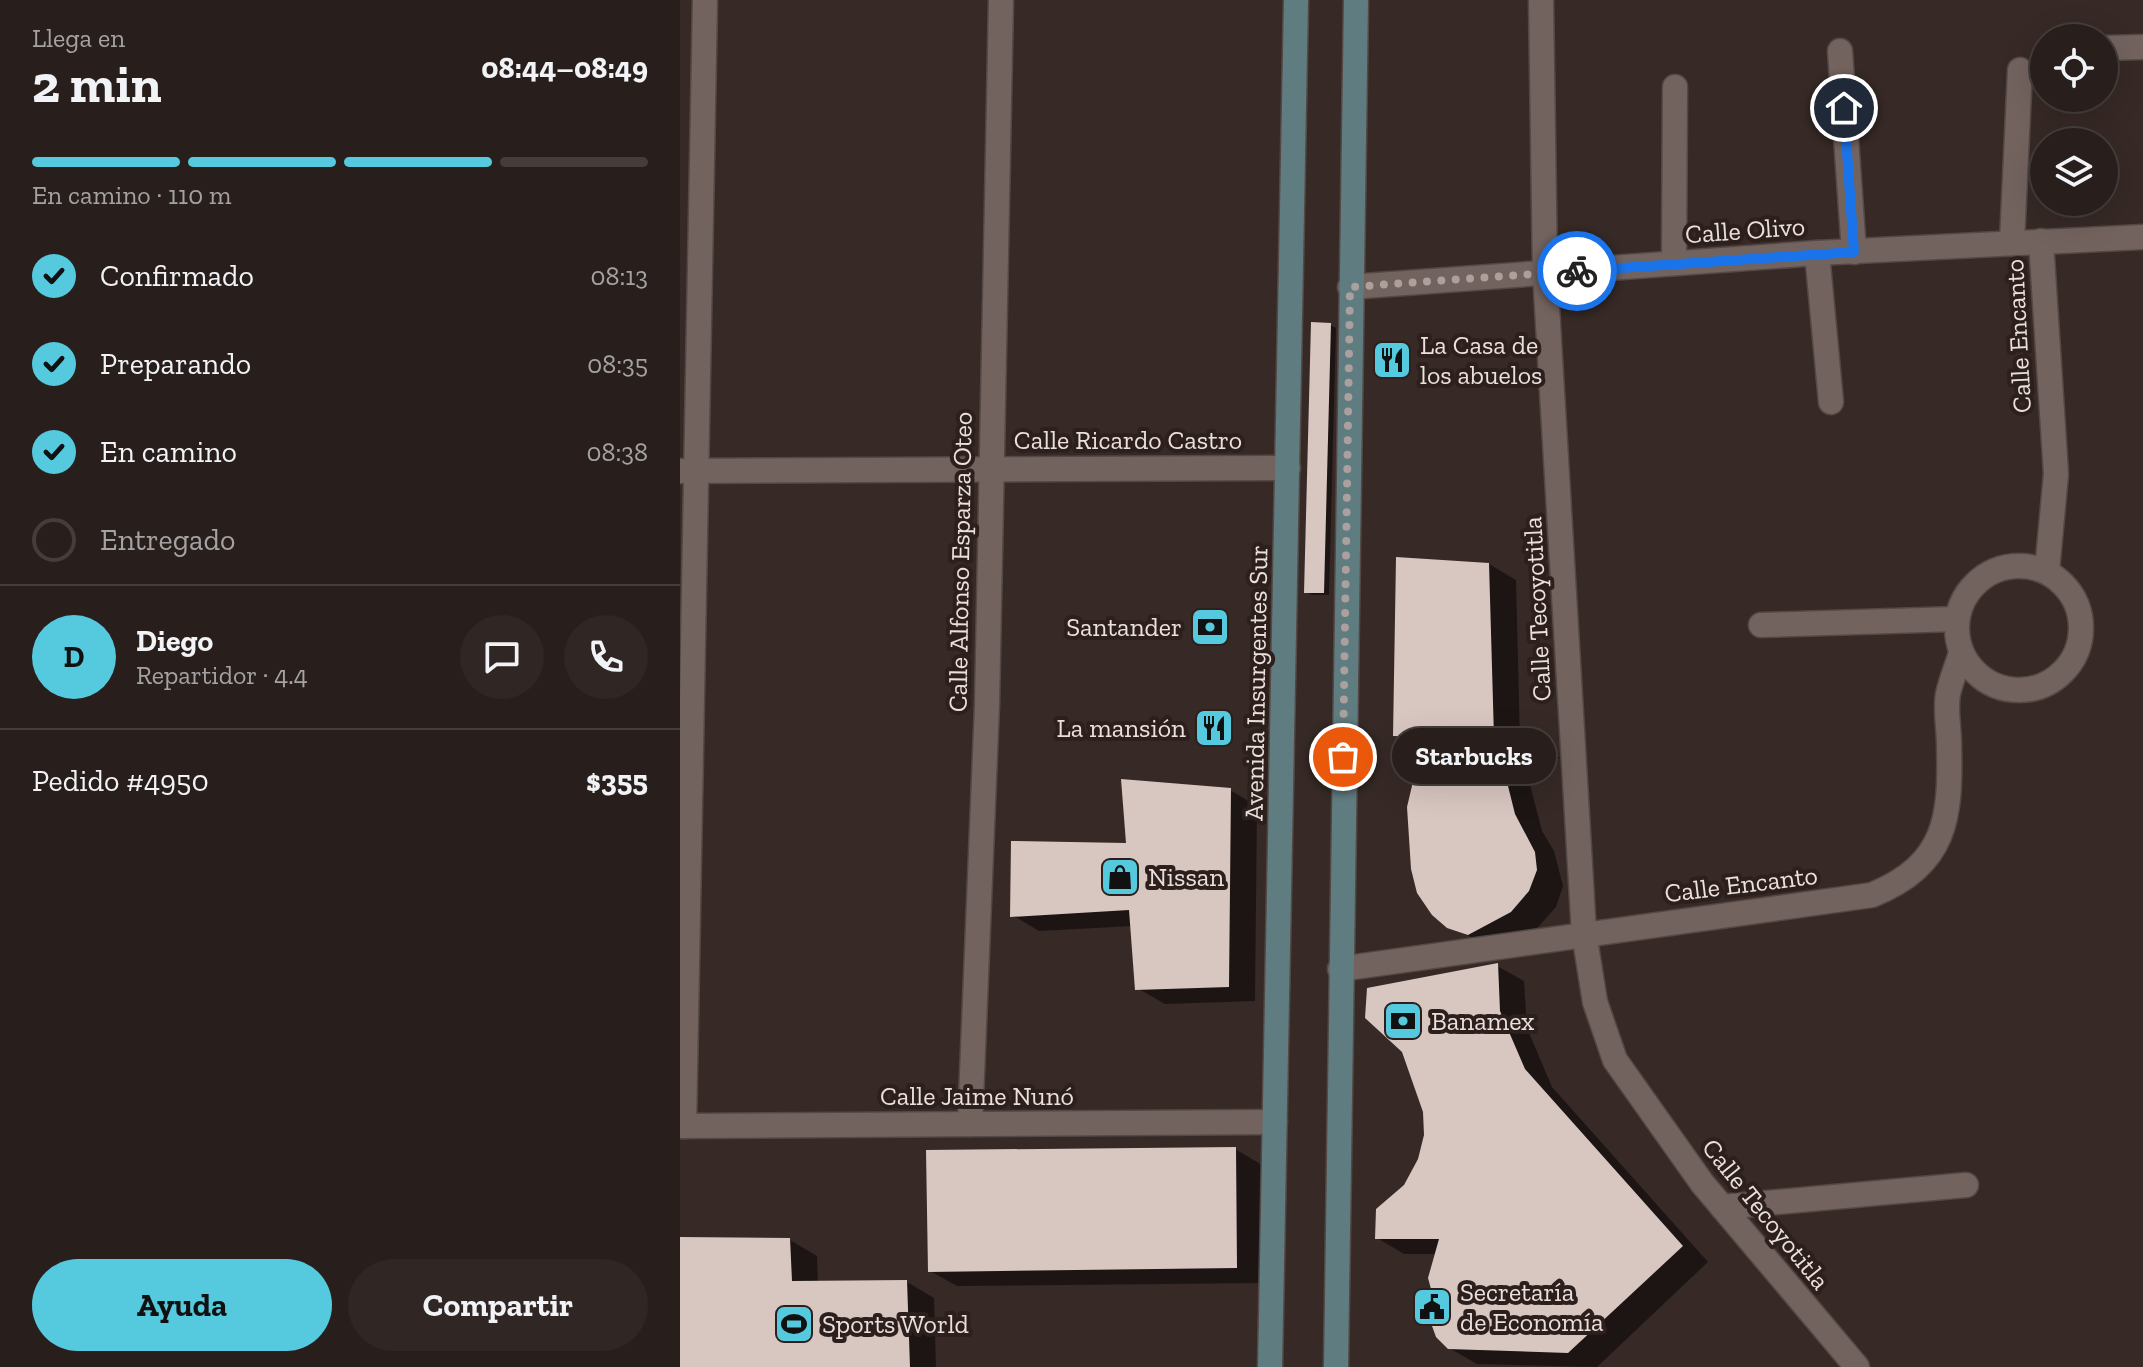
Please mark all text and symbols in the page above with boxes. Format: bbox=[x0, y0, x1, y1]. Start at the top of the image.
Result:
text: Llega en bbox=[32, 22, 125, 54]
map controls bbox=[2030, 24, 2118, 216]
button: locate bbox=[2030, 24, 2118, 112]
text: 08:44–08:49 bbox=[481, 50, 648, 86]
text: 2 min bbox=[32, 53, 162, 115]
pin bbox=[1810, 74, 1878, 142]
icon: home bbox=[1822, 86, 1866, 130]
button: layers bbox=[2030, 128, 2118, 216]
text: En camino · 110 m bbox=[32, 179, 231, 211]
street label: Calle Olivo bbox=[1684, 210, 1806, 250]
courier bbox=[1537, 231, 1617, 311]
icon: bike bbox=[1555, 249, 1599, 293]
icon: check bbox=[32, 254, 76, 298]
text: Confirmado bbox=[100, 258, 254, 294]
street label: Calle Encanto bbox=[1998, 258, 2038, 414]
text: 08:13 bbox=[590, 260, 648, 292]
place label: La Casa de los abuelos bbox=[1420, 329, 1542, 391]
restaurant icon: La Casa de los abuelos bbox=[1371, 339, 1413, 381]
icon: check bbox=[32, 342, 76, 386]
text: Preparando bbox=[100, 346, 251, 382]
text: 08:35 bbox=[587, 348, 648, 380]
street label: Calle Alfonso Esparza Oteo bbox=[941, 412, 979, 712]
street label: Calle Ricardo Castro bbox=[1014, 424, 1242, 456]
icon: check bbox=[32, 430, 76, 474]
text: En camino bbox=[100, 434, 237, 470]
text: 08:38 bbox=[587, 436, 648, 468]
street label: Calle Tecoyotitla bbox=[1516, 515, 1558, 702]
text: Entregado bbox=[100, 522, 235, 558]
street label: Avenida Insurgentes Sur bbox=[1238, 545, 1274, 821]
bank icon: Santander bbox=[1189, 606, 1231, 648]
place label: Santander bbox=[1066, 611, 1182, 643]
button: chat bbox=[460, 615, 544, 699]
button: phone bbox=[564, 615, 648, 699]
text: Diego bbox=[136, 623, 213, 659]
text: D bbox=[64, 639, 84, 675]
text: Repartidor · 4.4 bbox=[136, 659, 308, 691]
restaurant icon: La mansión bbox=[1193, 707, 1235, 749]
place label: La mansión bbox=[1057, 712, 1186, 744]
pin bbox=[1309, 723, 1377, 791]
callout: Starbucks bbox=[1391, 729, 1555, 785]
icon: bag bbox=[1321, 735, 1365, 779]
text: Starbucks bbox=[1415, 740, 1533, 772]
text: Pedido #4950 bbox=[32, 763, 209, 799]
text: $355 bbox=[586, 763, 648, 799]
shop icon: Nissan bbox=[1099, 856, 1141, 898]
street label: Calle Encanto bbox=[1663, 859, 1819, 909]
place label: Nissan bbox=[1148, 861, 1224, 893]
bank icon: Banamex bbox=[1382, 1000, 1424, 1042]
place label: Banamex bbox=[1431, 1005, 1534, 1037]
street label: Calle Jaime Nunó bbox=[880, 1080, 1074, 1112]
street label: Calle Tecoyotitla bbox=[1695, 1132, 1837, 1296]
button: Ayuda bbox=[32, 1259, 332, 1351]
button: Compartir bbox=[348, 1259, 648, 1351]
place label: Secretaría de Economía bbox=[1460, 1276, 1604, 1338]
public building icon: Secretaría de Economía bbox=[1411, 1286, 1453, 1328]
sports icon: Sports World bbox=[773, 1303, 815, 1345]
place label: Sports World bbox=[822, 1308, 969, 1340]

